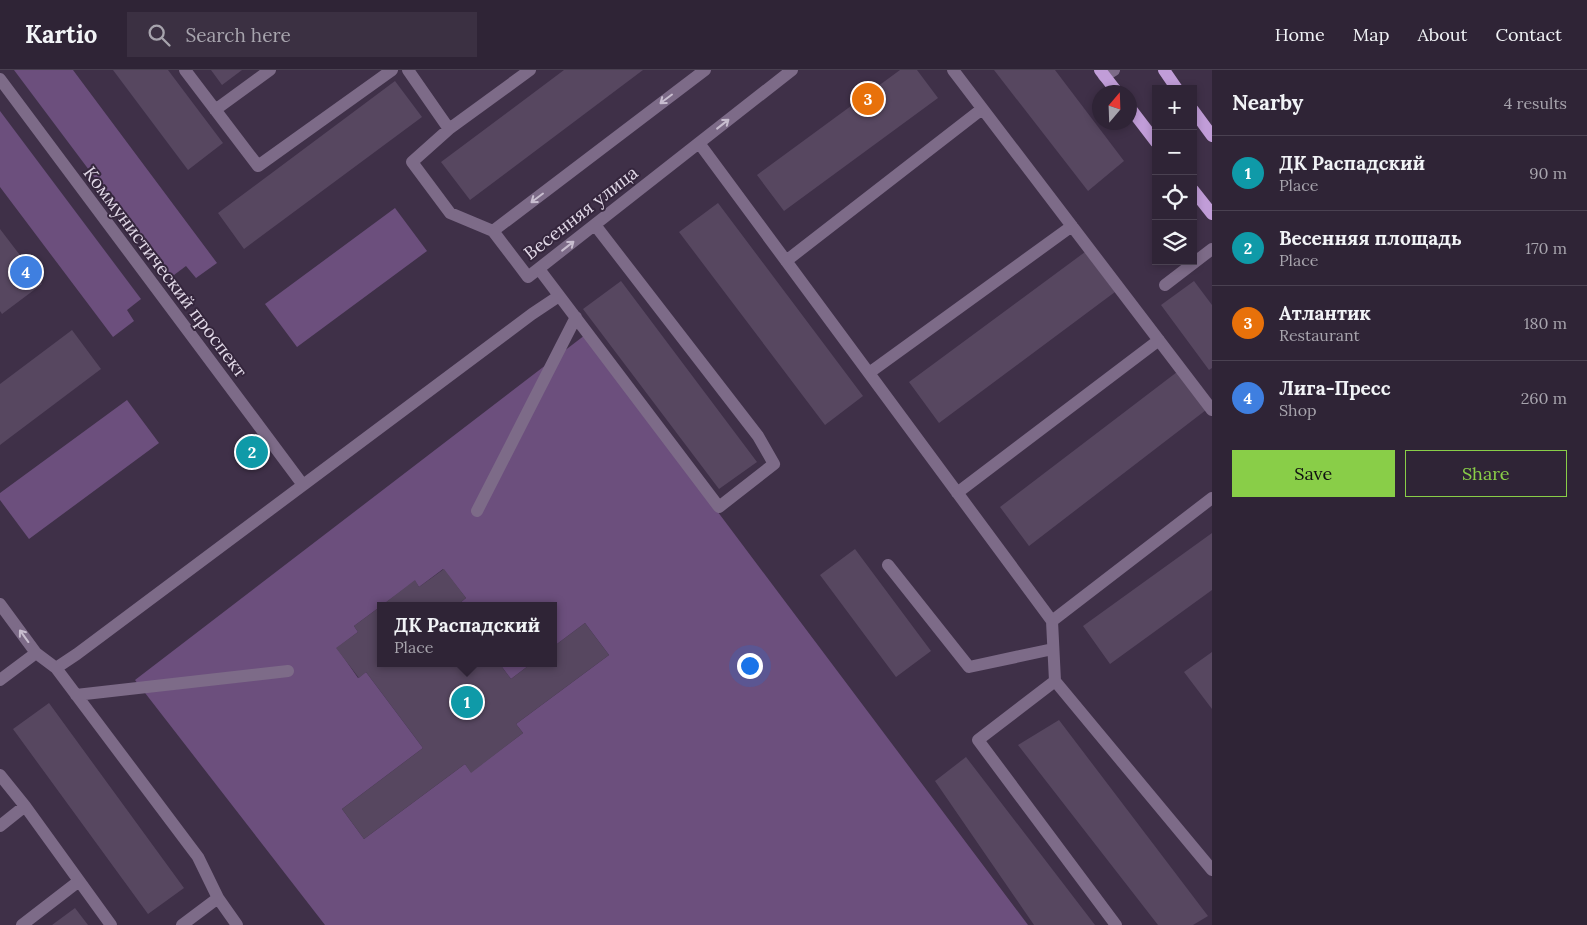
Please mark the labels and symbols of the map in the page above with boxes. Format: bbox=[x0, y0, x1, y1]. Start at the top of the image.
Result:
pin: 3 bbox=[852, 80, 884, 118]
north arrow bbox=[1092, 85, 1137, 130]
one-way arrow bbox=[660, 94, 673, 105]
one-way arrow bbox=[716, 119, 729, 130]
street label: Весенняя улица bbox=[519, 161, 642, 264]
street label: Коммунистический проспект bbox=[78, 162, 252, 382]
one-way arrow bbox=[531, 192, 544, 203]
one-way arrow bbox=[561, 241, 574, 252]
pin: 4 bbox=[10, 253, 42, 291]
pin: 2 bbox=[236, 433, 268, 471]
one-way arrow bbox=[18, 630, 29, 643]
your location bbox=[737, 653, 763, 679]
pin: 1 bbox=[451, 683, 483, 721]

